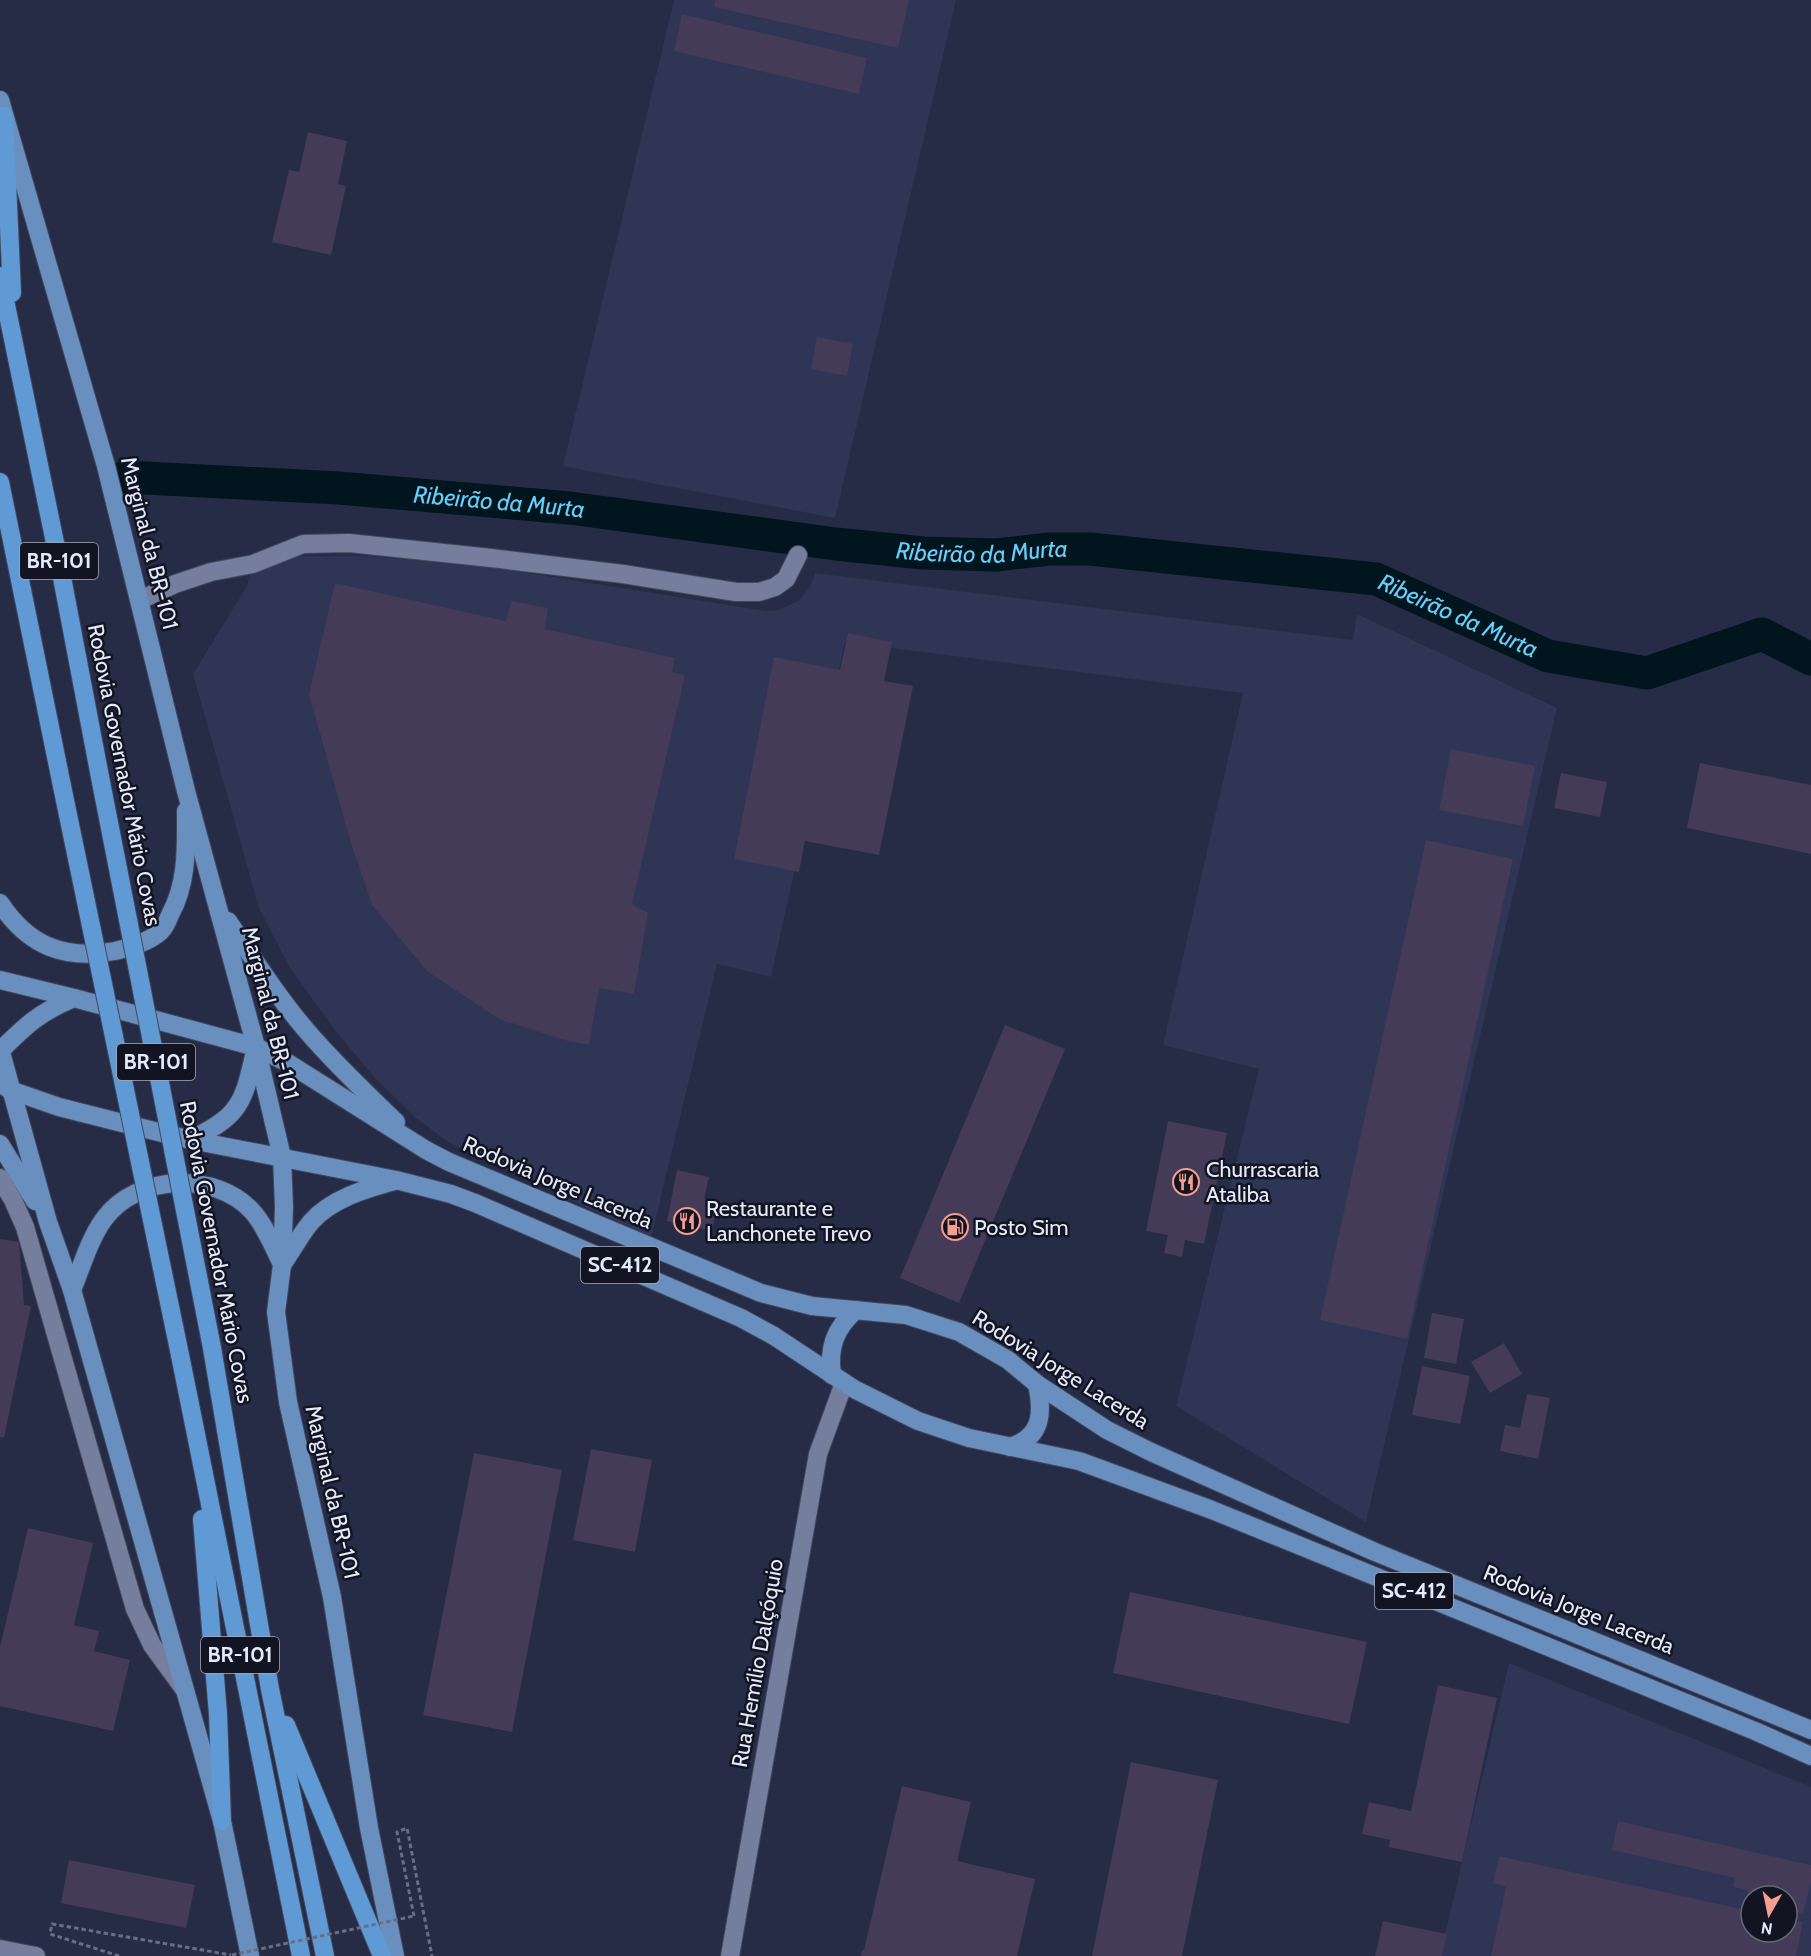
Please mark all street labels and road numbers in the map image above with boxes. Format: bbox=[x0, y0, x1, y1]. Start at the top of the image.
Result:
street label: Marginal da BR-101 bbox=[115, 454, 184, 632]
road number: BR-101 bbox=[20, 543, 98, 579]
street label: Rodovia Governador Mário Covas bbox=[82, 622, 167, 928]
street label: Marginal da BR-101 bbox=[236, 924, 305, 1102]
road number: BR-101 bbox=[117, 1044, 195, 1080]
street label: Rodovia Governador Mário Covas bbox=[174, 1099, 259, 1405]
street label: Rodovia Jorge Lacerda bbox=[459, 1130, 657, 1235]
road number: SC-412 bbox=[581, 1247, 659, 1283]
street label: Rodovia Jorge Lacerda bbox=[967, 1304, 1155, 1435]
street label: Marginal da BR-101 bbox=[299, 1403, 366, 1581]
street label: Rua Hemílio Dalçóquio bbox=[726, 1557, 789, 1769]
street label: Rodovia Jorge Lacerda bbox=[1479, 1559, 1679, 1660]
road number: SC-412 bbox=[1375, 1573, 1453, 1609]
road number: BR-101 bbox=[201, 1637, 279, 1673]

